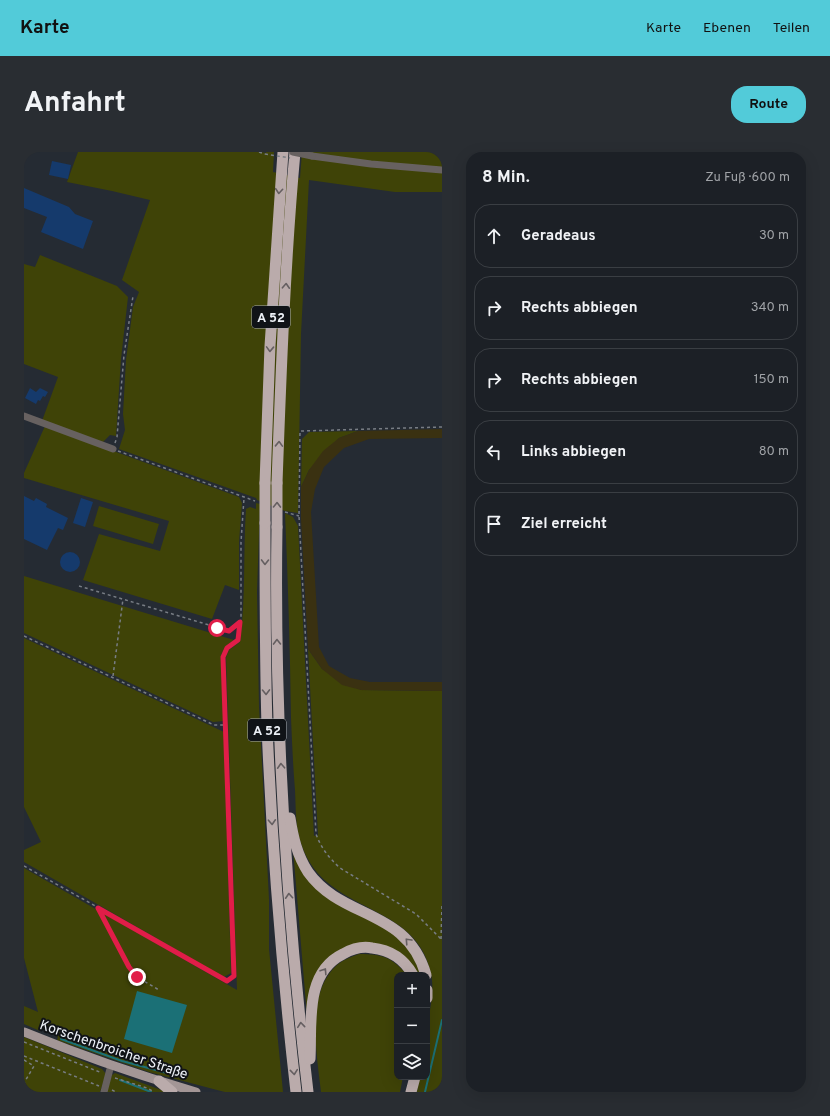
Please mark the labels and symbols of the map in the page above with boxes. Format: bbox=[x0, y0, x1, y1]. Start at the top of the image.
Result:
one-way arrow bbox=[275, 188, 284, 194]
one-way arrow bbox=[281, 283, 290, 289]
road number: A 52 bbox=[252, 306, 290, 328]
one-way arrow bbox=[265, 346, 274, 352]
one-way arrow bbox=[275, 441, 283, 447]
one-way arrow bbox=[273, 502, 281, 508]
one-way arrow bbox=[261, 559, 269, 565]
route start bbox=[208, 619, 226, 637]
one-way arrow bbox=[273, 639, 281, 645]
one-way arrow bbox=[262, 689, 271, 695]
road number: A 52 bbox=[248, 719, 286, 741]
one-way arrow bbox=[277, 763, 285, 769]
one-way arrow bbox=[268, 819, 276, 825]
one-way arrow bbox=[285, 892, 294, 899]
one-way arrow bbox=[405, 938, 413, 946]
route end bbox=[128, 968, 146, 986]
one-way arrow bbox=[320, 969, 327, 976]
street label: Korschenbroicher Straße bbox=[37, 1017, 190, 1084]
one-way arrow bbox=[296, 1022, 305, 1028]
one-way arrow bbox=[289, 1069, 298, 1075]

